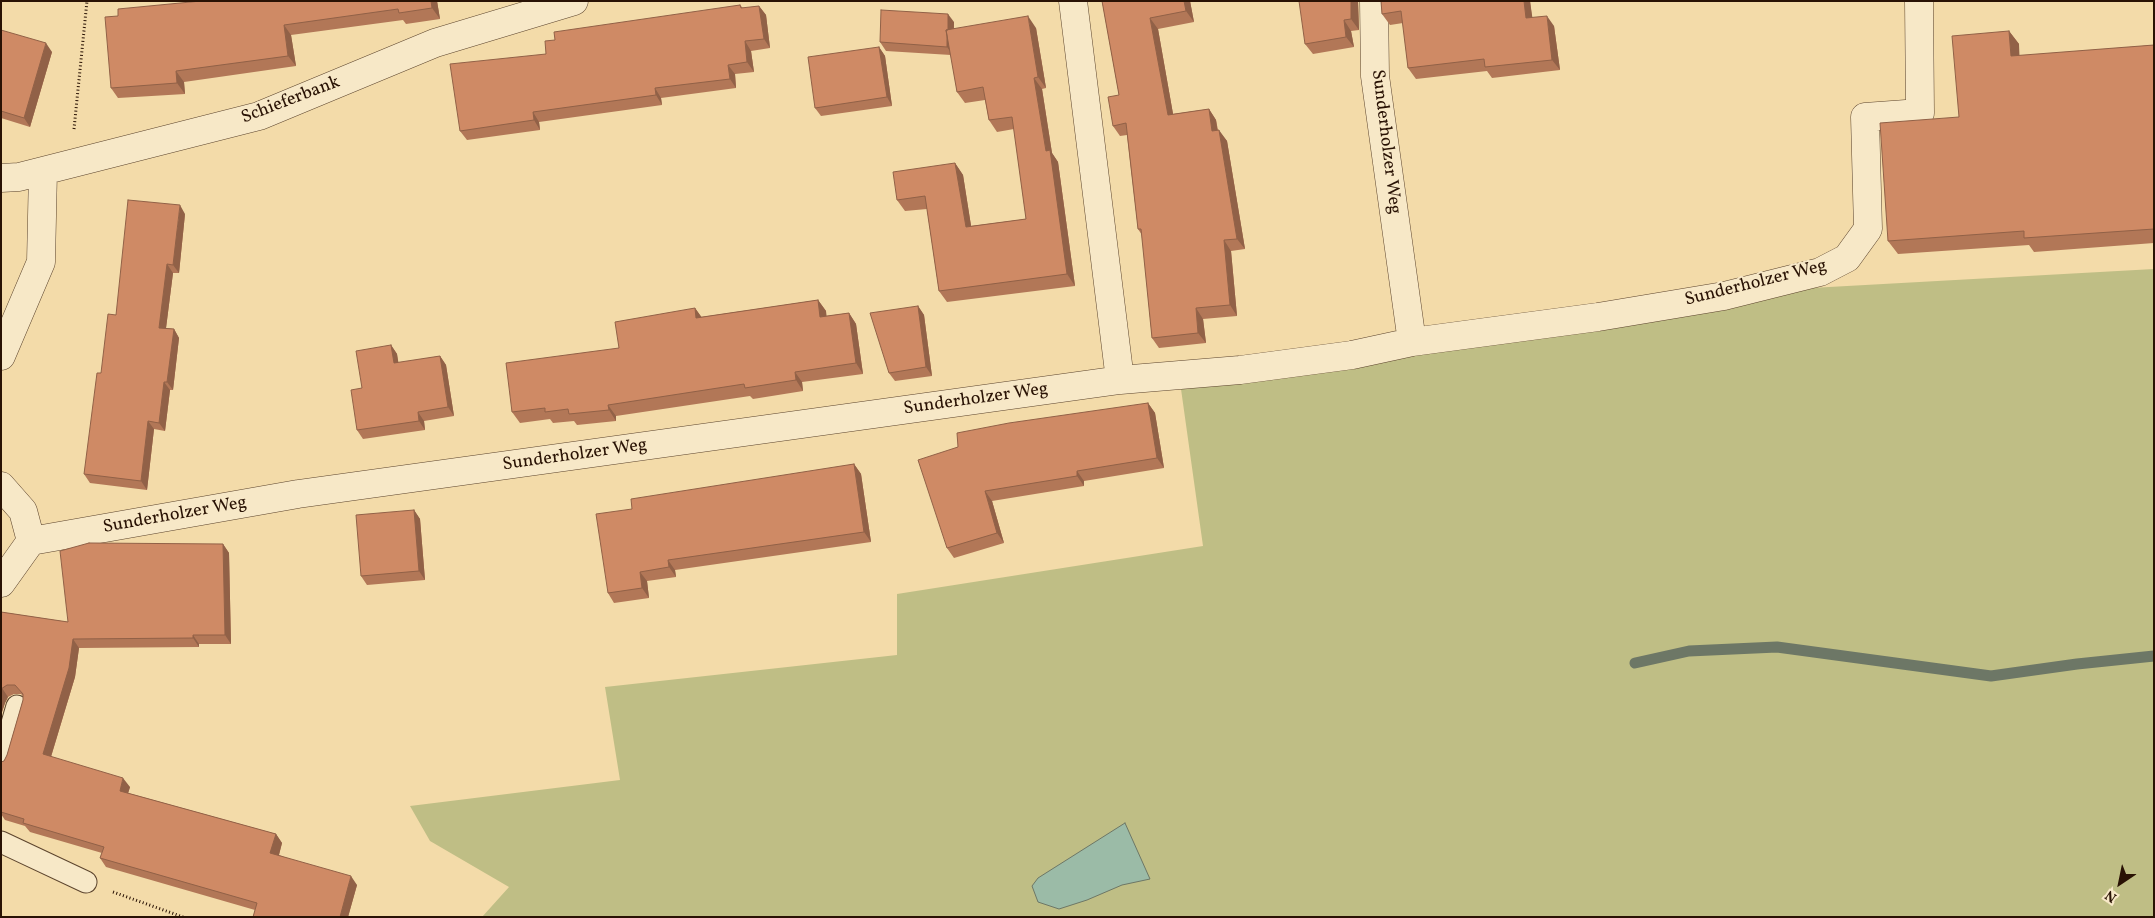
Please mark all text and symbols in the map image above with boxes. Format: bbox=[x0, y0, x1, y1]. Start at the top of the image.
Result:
street label: Sunderholzer Weg bbox=[1365, 68, 1405, 216]
street label: Schieferbank bbox=[239, 72, 343, 130]
street label: Sunderholzer Weg bbox=[1683, 256, 1829, 312]
street label: Sunderholzer Weg bbox=[902, 379, 1050, 421]
street label: Sunderholzer Weg bbox=[501, 435, 649, 477]
street label: Sunderholzer Weg bbox=[101, 493, 249, 539]
north arrow bbox=[2095, 858, 2145, 908]
text: N bbox=[2102, 885, 2121, 907]

